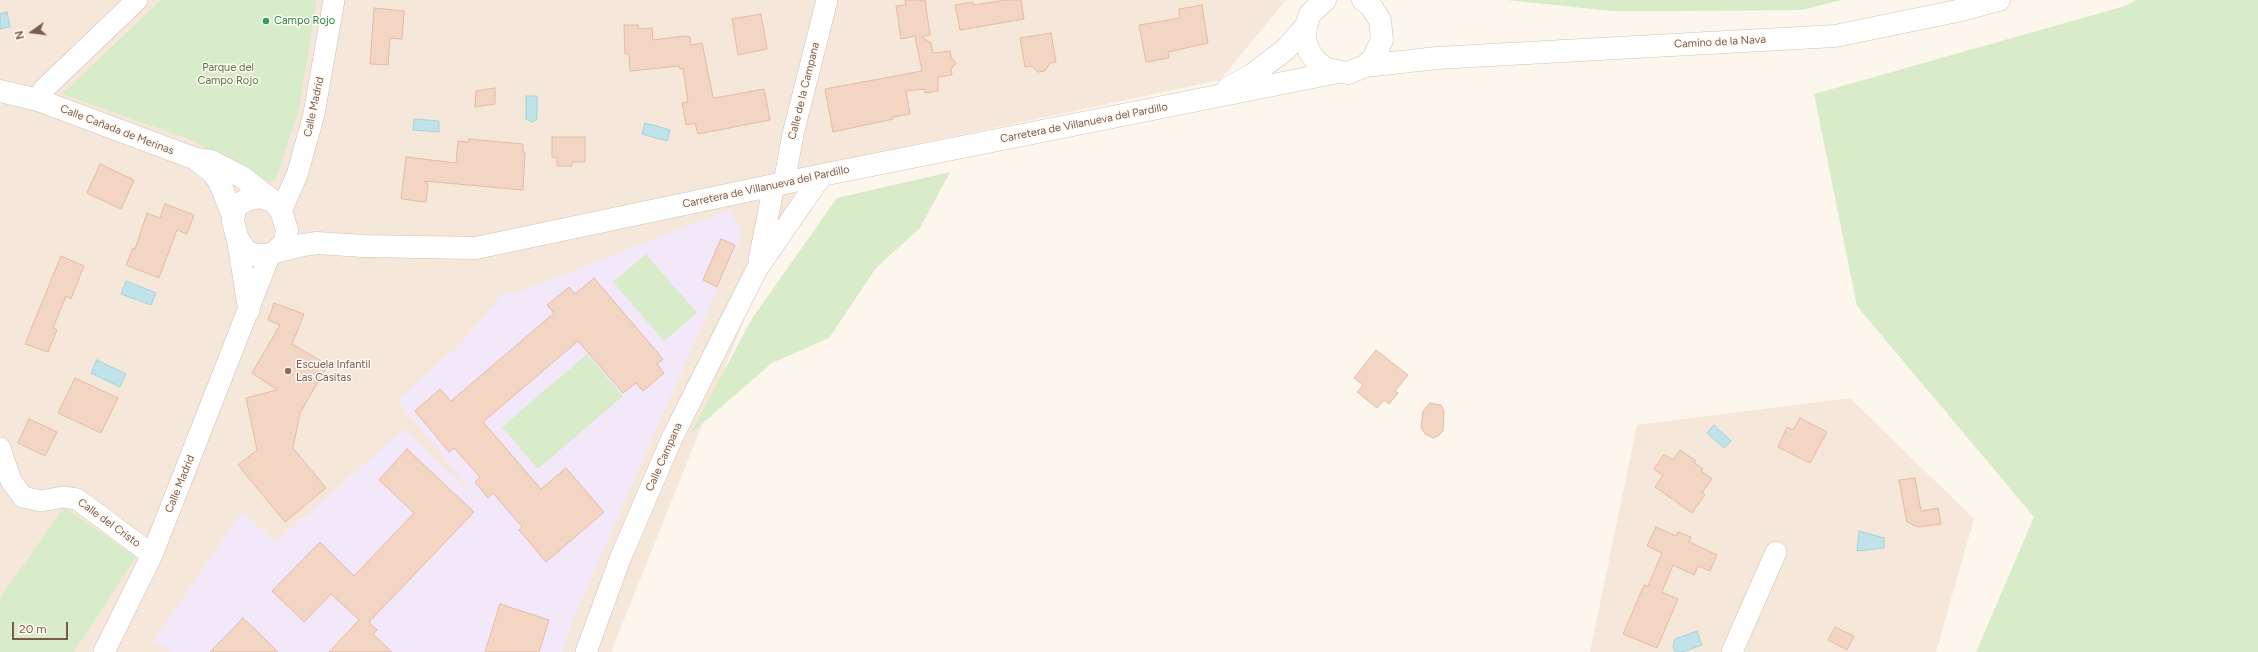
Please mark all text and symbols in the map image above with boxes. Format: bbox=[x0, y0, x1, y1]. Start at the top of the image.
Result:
north arrow bbox=[12, 12, 52, 52]
place label: Campo Rojo bbox=[274, 14, 335, 28]
marker: Campo Rojo bbox=[261, 16, 271, 26]
text: N bbox=[13, 29, 27, 41]
street label: Camino de la Nava bbox=[1674, 33, 1766, 51]
street label: Calle de la Campana bbox=[786, 41, 822, 141]
park label: Parque del Campo Rojo bbox=[197, 61, 259, 87]
street label: Calle Madrid bbox=[301, 76, 327, 138]
street label: Carretera de Villanueva del Pardillo bbox=[999, 100, 1169, 146]
street label: Calle Cañada de Merinas bbox=[58, 102, 176, 158]
street label: Carretera de Villanueva del Pardillo bbox=[681, 163, 851, 211]
place label: Escuela Infantil Las Casitas bbox=[296, 358, 370, 384]
marker: Escuela Infantil Las Casitas bbox=[283, 366, 293, 376]
street label: Calle Campana bbox=[643, 421, 685, 493]
street label: Calle Madrid bbox=[162, 453, 198, 515]
street label: Calle del Cristo bbox=[75, 496, 143, 550]
scale bar bbox=[14, 614, 70, 640]
text: 20 m bbox=[19, 622, 47, 636]

